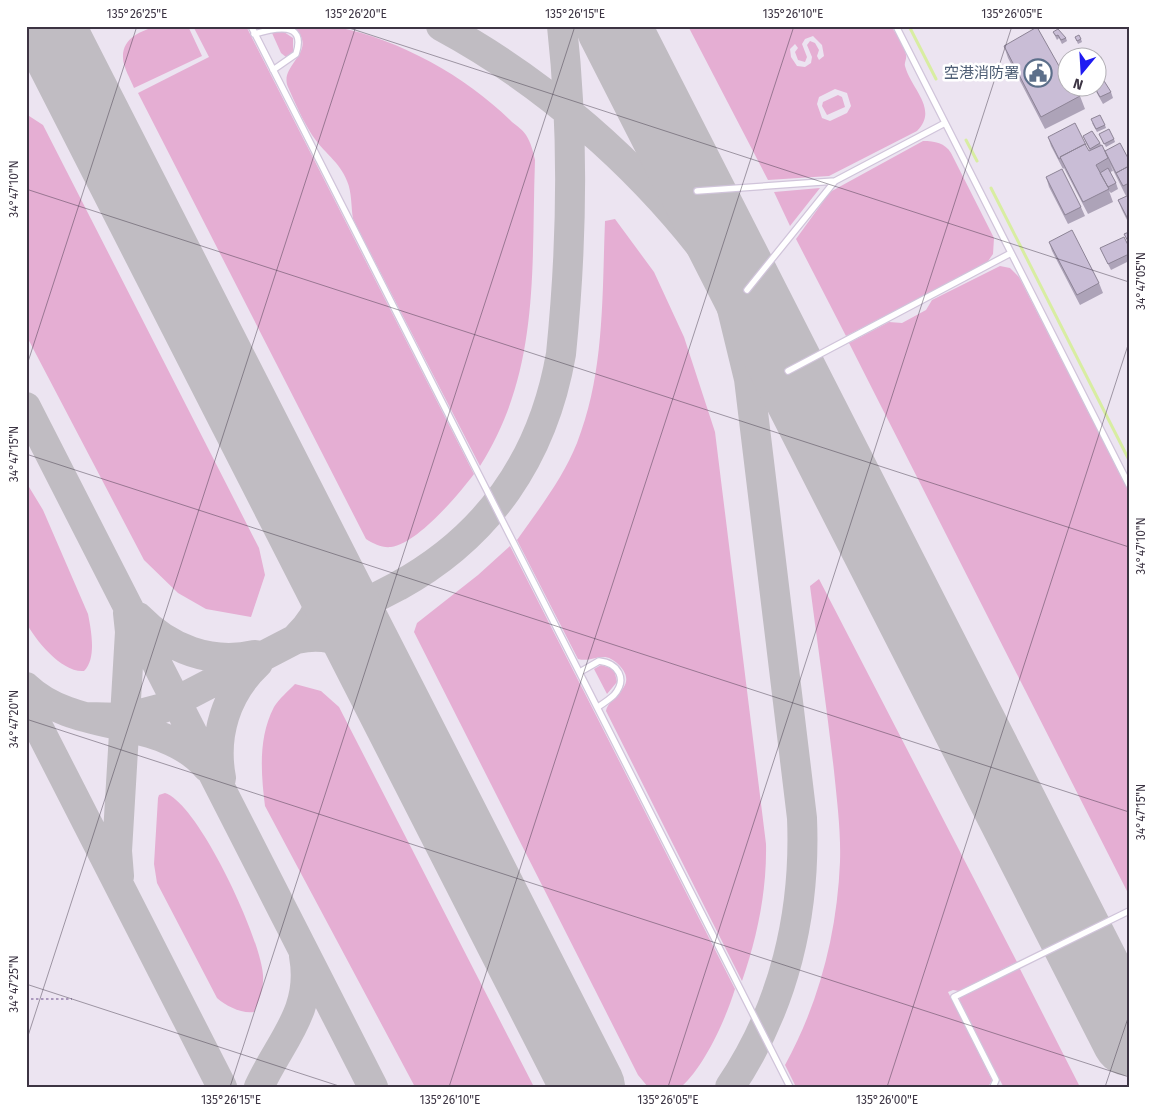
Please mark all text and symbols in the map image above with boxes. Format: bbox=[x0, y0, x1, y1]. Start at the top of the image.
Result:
text: 135°26'25"E bbox=[107, 7, 167, 21]
text: 135°26'20"E bbox=[325, 7, 387, 21]
text: 135°26'15"E bbox=[545, 7, 605, 21]
text: 135°26'10"E bbox=[762, 7, 824, 21]
text: 135°26'05"E bbox=[981, 7, 1043, 21]
north arrow bbox=[1058, 48, 1108, 98]
public building icon: 空港消防署 bbox=[1023, 58, 1053, 88]
place label: 空港消防署 bbox=[944, 64, 1019, 82]
text: N bbox=[1071, 74, 1085, 93]
text: 34°47'10"N bbox=[7, 160, 21, 218]
text: 34°47'05"N bbox=[1134, 252, 1148, 310]
text: 34°47'15"N bbox=[7, 426, 21, 482]
text: 34°47'10"N bbox=[1134, 517, 1148, 575]
text: 34°47'20"N bbox=[7, 690, 21, 748]
text: 34°47'15"N bbox=[1134, 784, 1148, 840]
text: 34°47'25"N bbox=[7, 955, 21, 1013]
text: 135°26'15"E bbox=[201, 1093, 261, 1107]
text: 135°26'10"E bbox=[419, 1093, 481, 1107]
text: 135°26'05"E bbox=[637, 1093, 699, 1107]
text: 135°26'00"E bbox=[856, 1093, 918, 1107]

